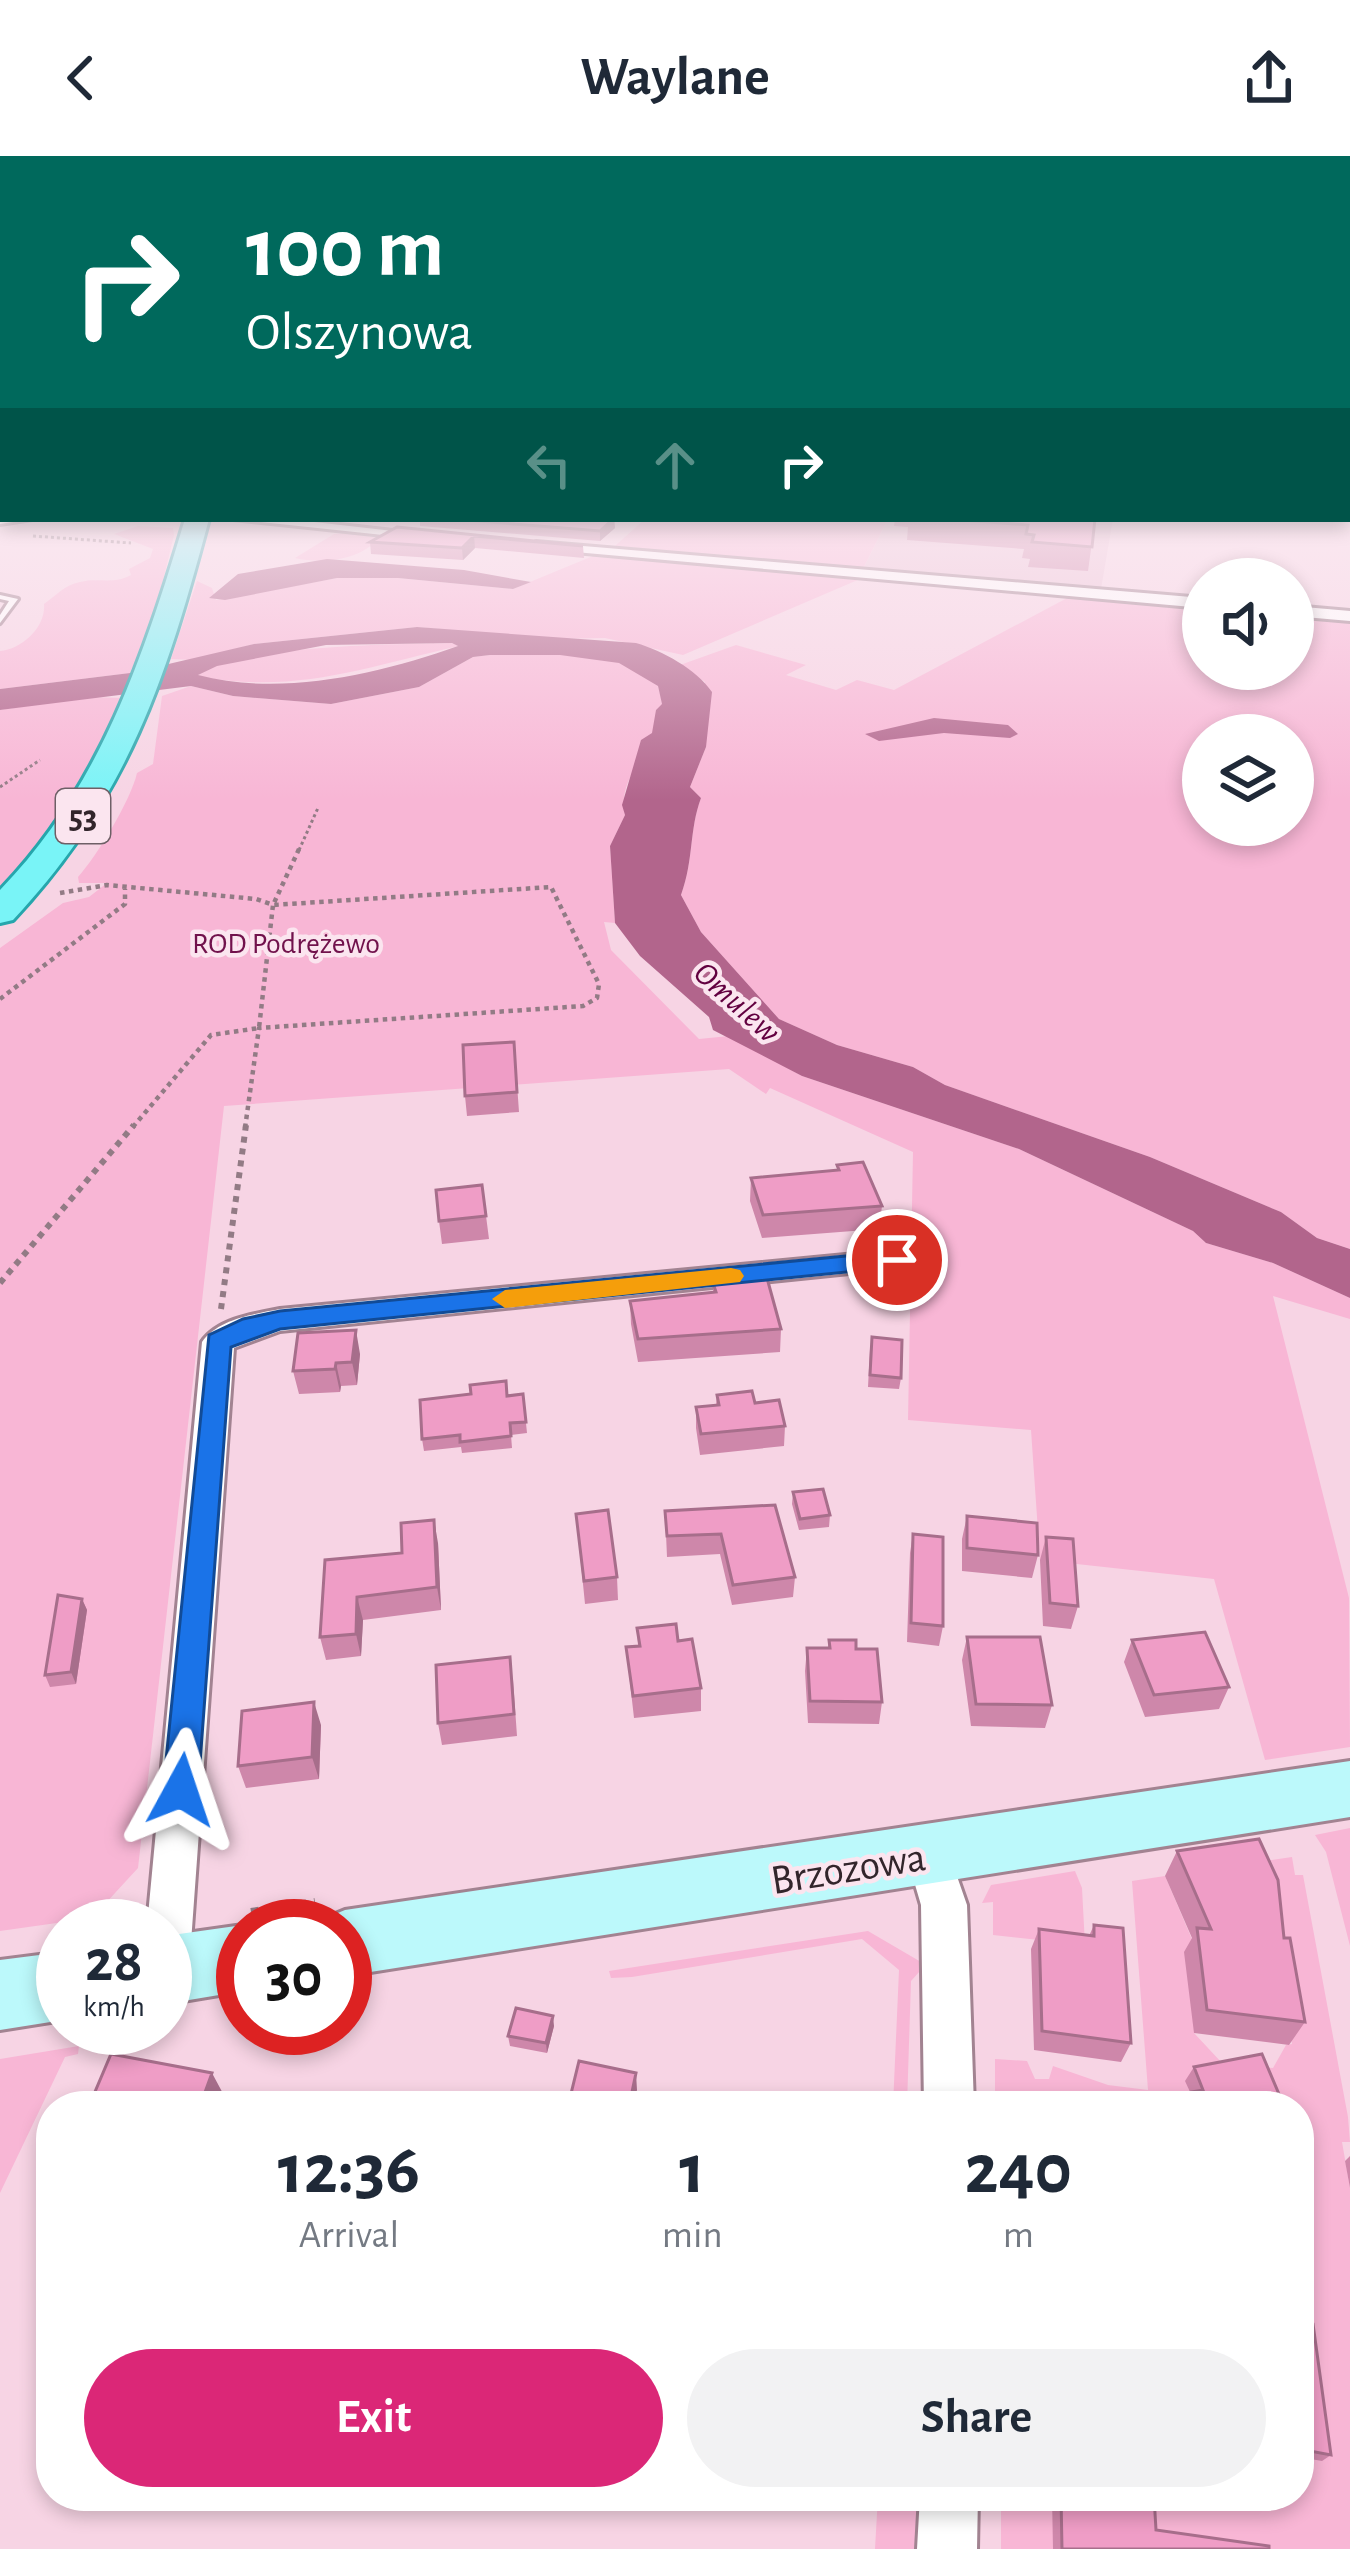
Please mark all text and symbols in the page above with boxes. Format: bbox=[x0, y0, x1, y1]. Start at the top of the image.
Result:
icon: back bbox=[48, 45, 114, 111]
icon: share bbox=[1236, 45, 1302, 111]
text: Waylane bbox=[580, 51, 770, 105]
icon: right bbox=[48, 204, 204, 360]
text: 100 m bbox=[246, 208, 444, 292]
text: Olszynowa bbox=[246, 306, 473, 360]
icon: left bbox=[516, 432, 582, 498]
icon: ahead bbox=[642, 432, 708, 498]
icon: right bbox=[768, 432, 834, 498]
map controls bbox=[1182, 558, 1314, 846]
button: sound bbox=[1182, 558, 1314, 690]
button: layers bbox=[1182, 714, 1314, 846]
road number: 53 bbox=[56, 789, 110, 843]
park label: ROD Podrężewo bbox=[192, 929, 380, 959]
water label: Omulew bbox=[687, 956, 786, 1050]
pin bbox=[846, 1209, 948, 1311]
icon: arrive bbox=[864, 1227, 930, 1293]
position arrow bbox=[118, 1727, 244, 1853]
street label: Brzozowa bbox=[768, 1836, 929, 1902]
speed limit sign: 30 bbox=[216, 1899, 372, 2055]
text: 28 bbox=[85, 1932, 143, 1992]
text: km/h bbox=[83, 1992, 145, 2022]
text: 12:36 bbox=[278, 2134, 420, 2206]
text: 1 bbox=[679, 2134, 705, 2206]
text: 240 bbox=[964, 2134, 1072, 2206]
text: Arrival bbox=[299, 2216, 399, 2255]
text: min bbox=[662, 2216, 723, 2255]
text: m bbox=[1003, 2216, 1034, 2255]
button: Exit bbox=[84, 2349, 663, 2487]
button: Share bbox=[687, 2349, 1266, 2487]

